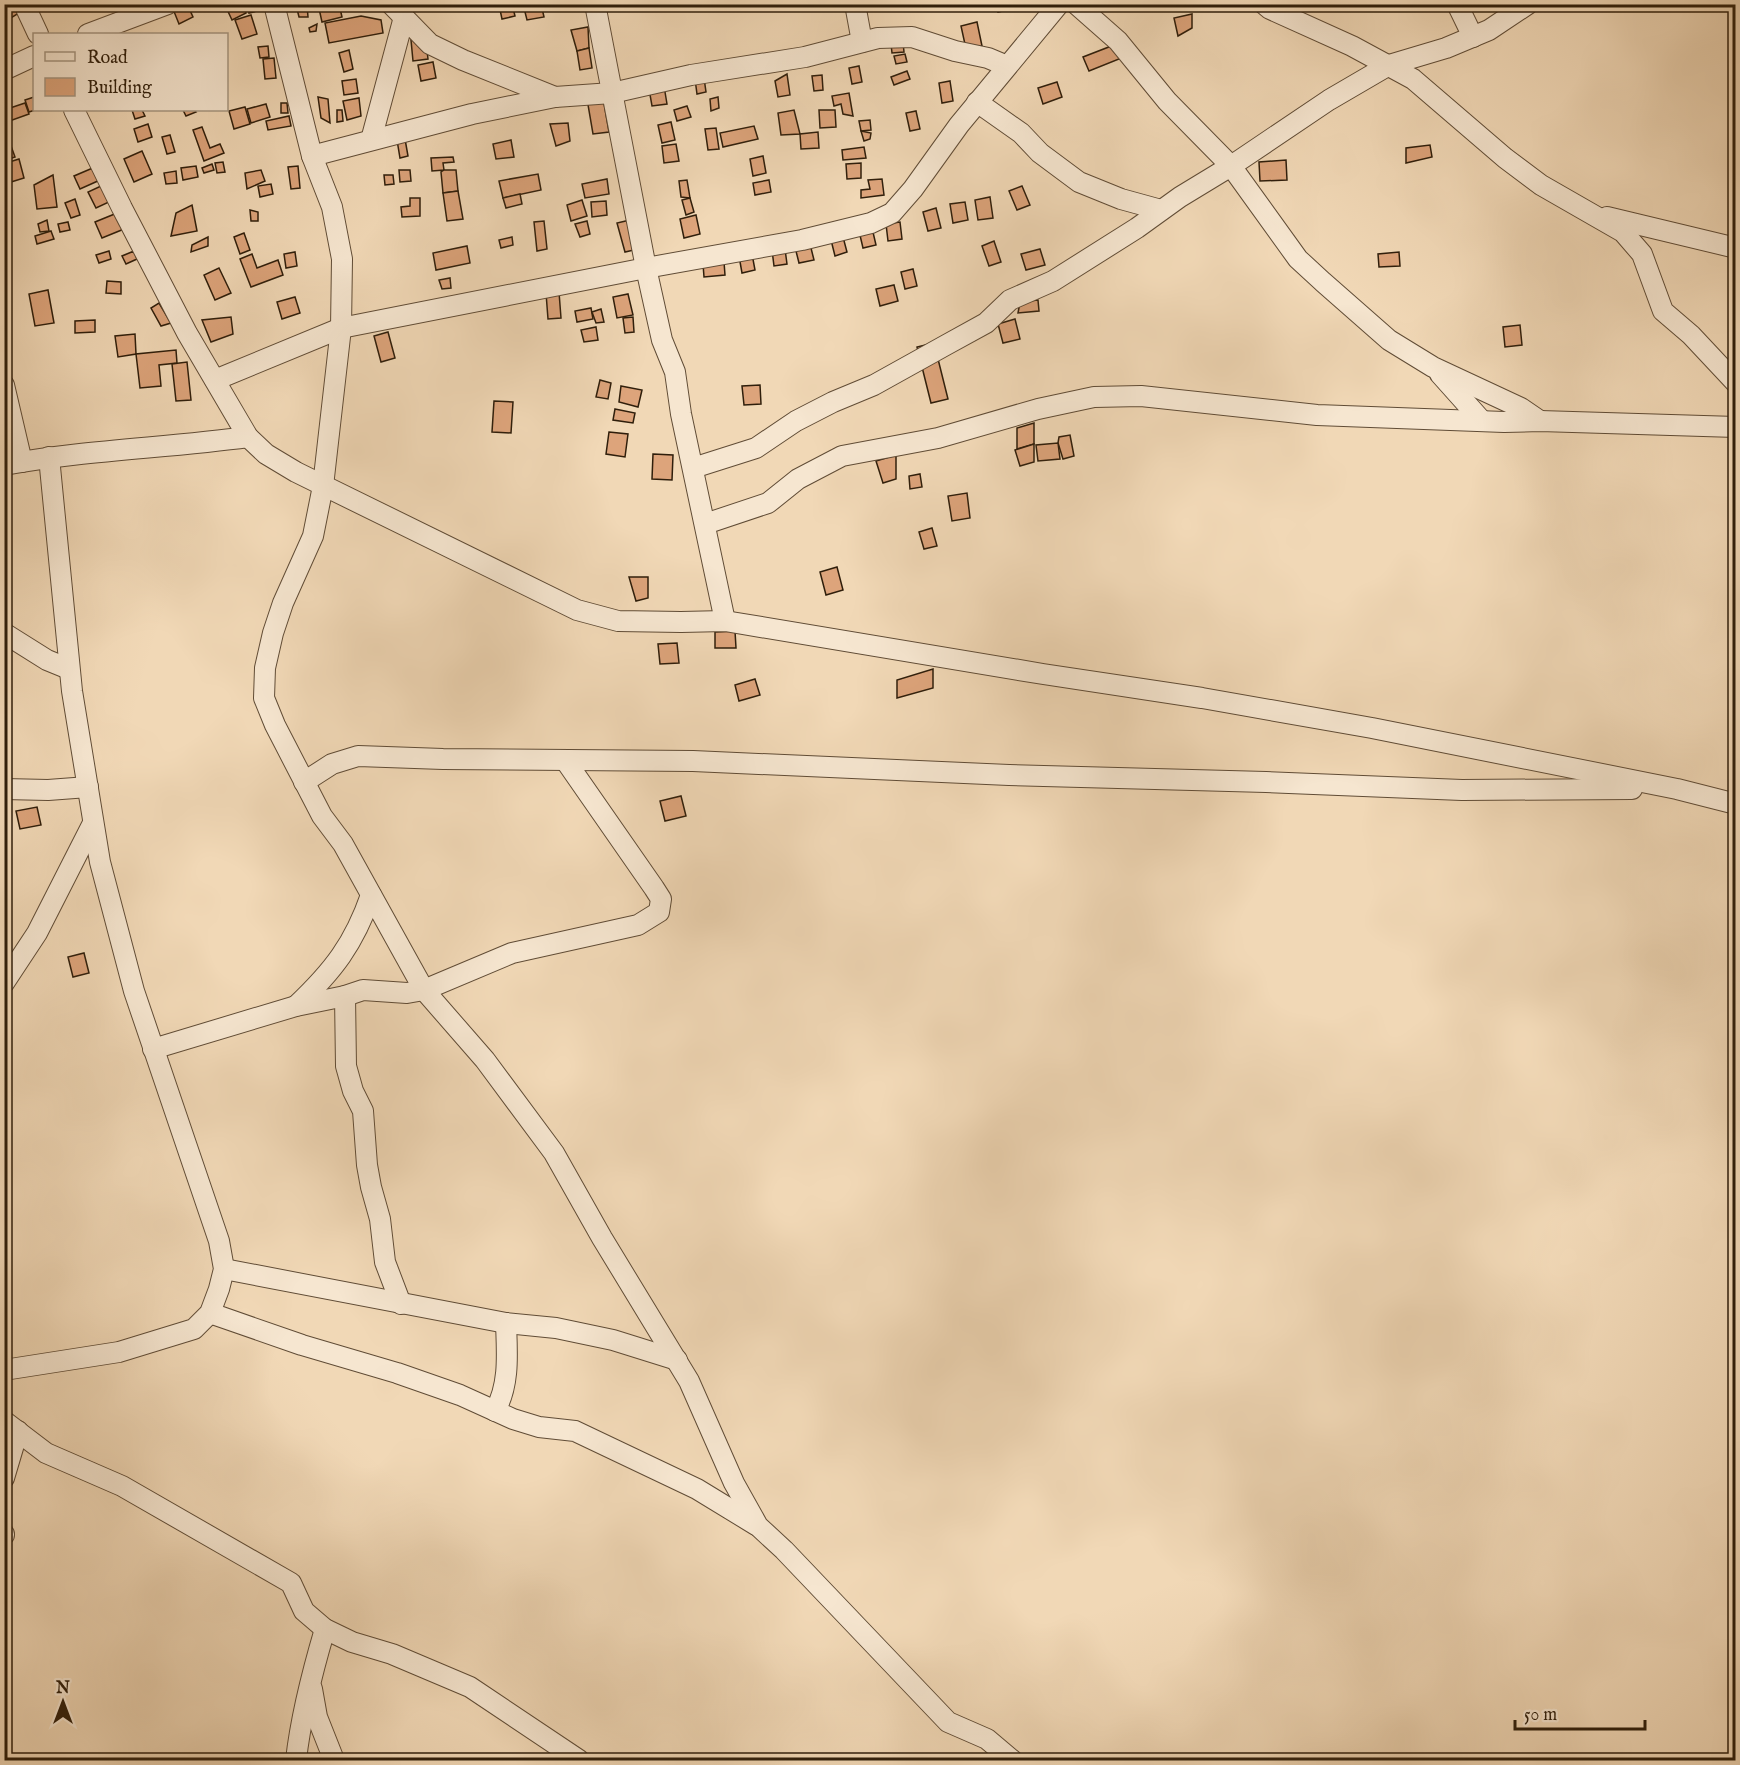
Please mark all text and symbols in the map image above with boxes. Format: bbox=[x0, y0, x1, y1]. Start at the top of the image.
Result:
legend bbox=[33, 33, 228, 111]
text: Road bbox=[87, 47, 128, 70]
text: Building bbox=[87, 77, 152, 100]
north arrow bbox=[33, 1672, 93, 1732]
text: N bbox=[55, 1679, 70, 1699]
scale bar bbox=[1515, 1693, 1646, 1731]
text: 50 m bbox=[1524, 1704, 1557, 1727]

